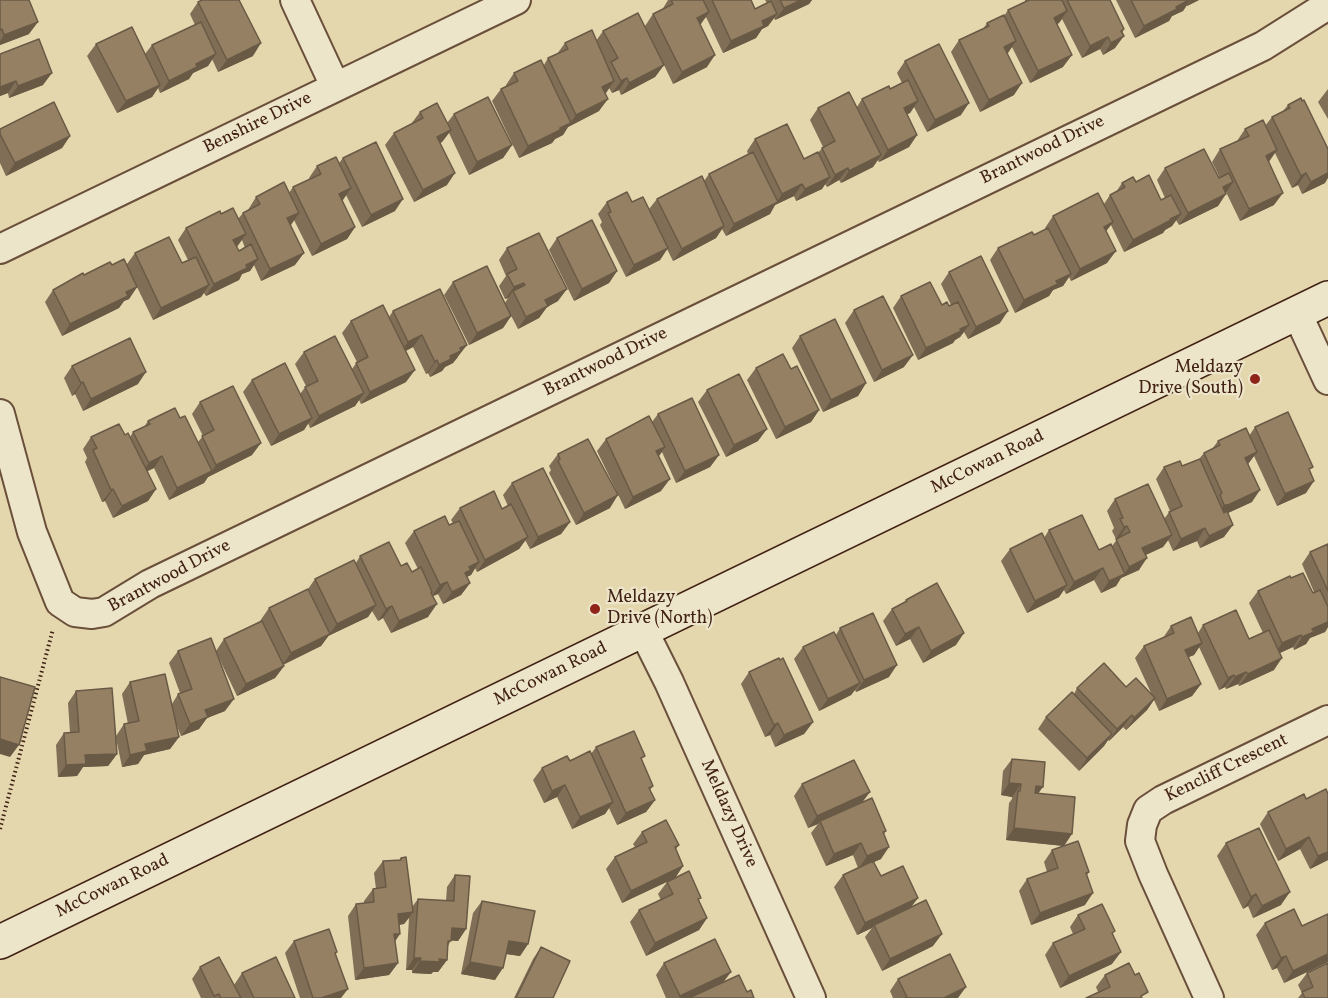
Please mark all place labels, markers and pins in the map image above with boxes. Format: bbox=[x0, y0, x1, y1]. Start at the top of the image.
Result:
place label: Meldazy Drive (South) bbox=[1138, 358, 1243, 400]
marker: Meldazy Drive (South) bbox=[1248, 372, 1262, 386]
place label: Meldazy Drive (North) bbox=[607, 588, 713, 630]
marker: Meldazy Drive (North) bbox=[588, 602, 602, 616]

